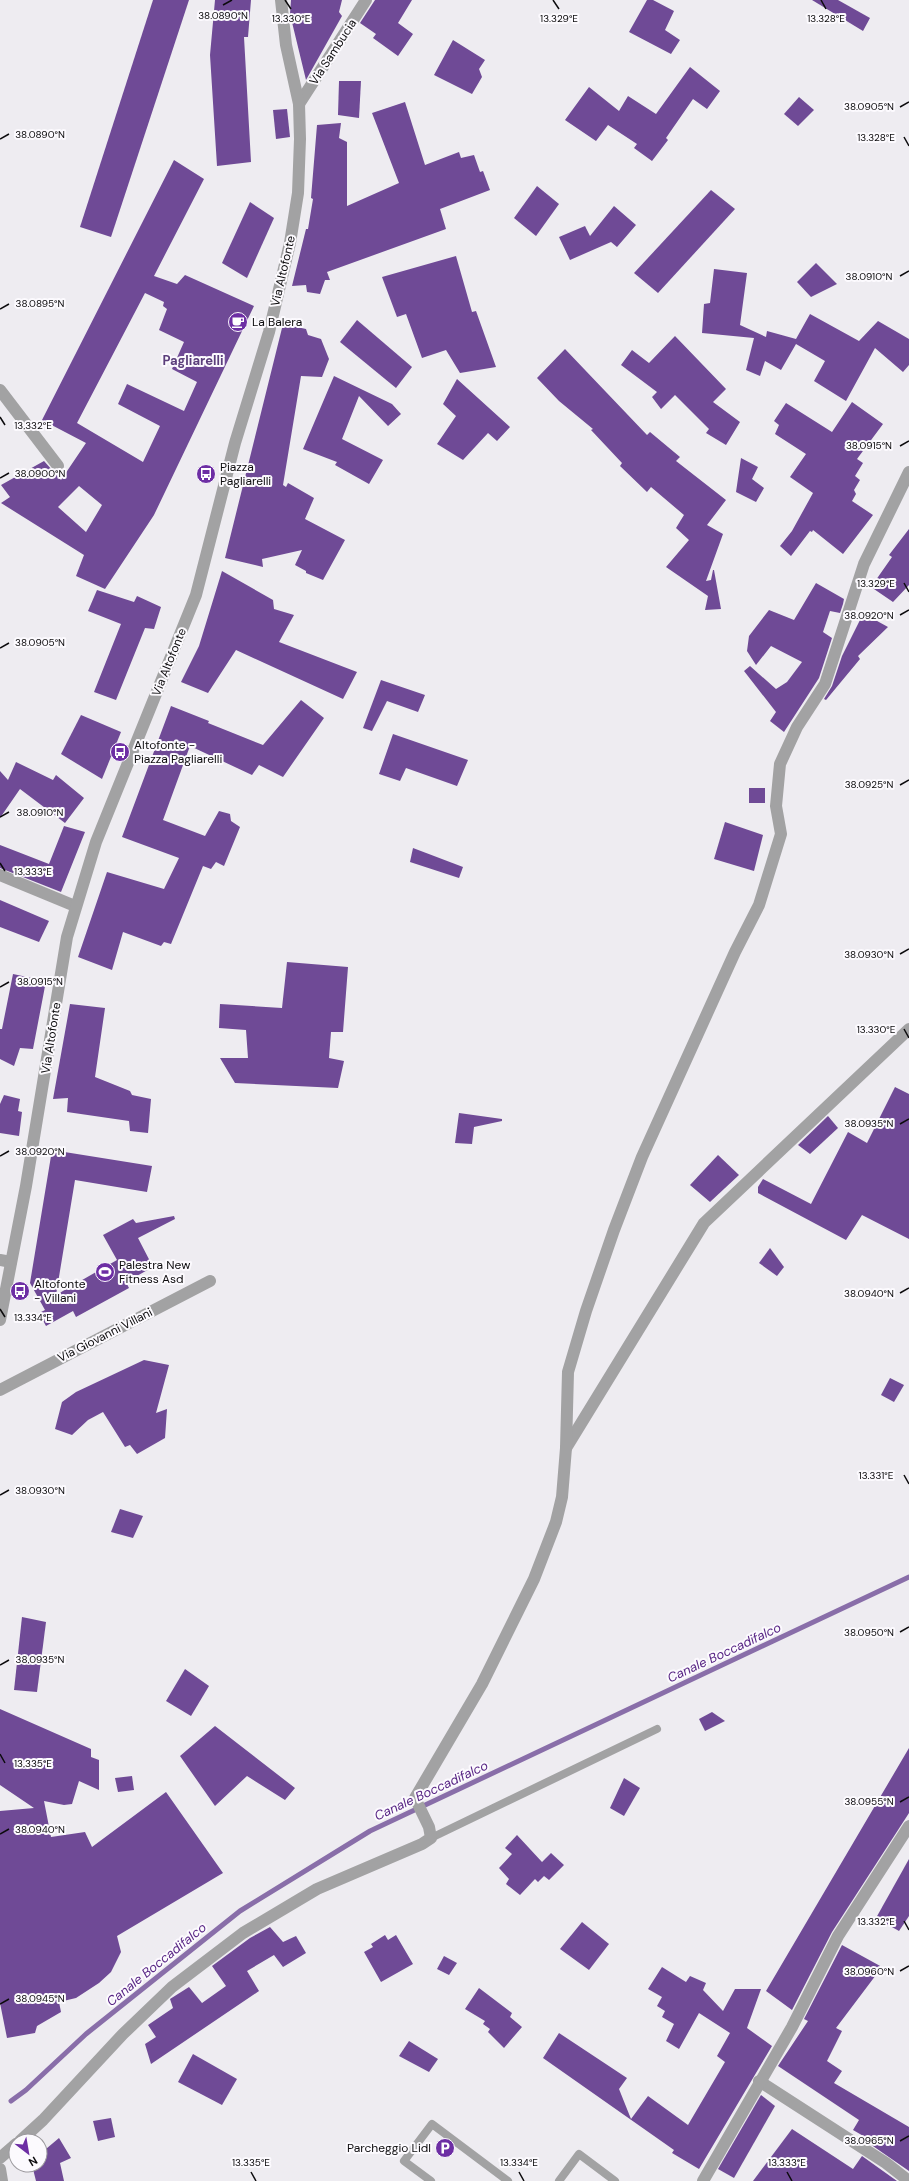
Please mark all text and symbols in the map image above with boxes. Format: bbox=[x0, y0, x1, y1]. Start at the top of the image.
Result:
text: 38.0890°N bbox=[198, 9, 248, 22]
text: 13.330°E bbox=[272, 12, 311, 25]
text: 13.329°E bbox=[540, 12, 578, 25]
text: 13.328°E bbox=[807, 12, 845, 25]
street label: Via Sambucia bbox=[306, 16, 360, 88]
text: 38.0905°N bbox=[844, 100, 894, 113]
text: 38.0890°N bbox=[15, 128, 65, 141]
text: 13.328°E bbox=[857, 131, 895, 144]
street label: Via Altofonte bbox=[267, 234, 299, 308]
text: 38.0910°N bbox=[846, 270, 892, 283]
text: 38.0895°N bbox=[16, 297, 65, 310]
cafe icon: La Balera bbox=[227, 311, 249, 333]
place label: La Balera bbox=[252, 314, 302, 330]
district label: Pagliarelli bbox=[162, 352, 224, 369]
text: 13.332°E bbox=[14, 419, 52, 432]
text: 38.0915°N bbox=[846, 439, 892, 452]
place label: Piazza Pagliarelli bbox=[220, 459, 271, 489]
bus stop icon: Piazza Pagliarelli bbox=[195, 463, 217, 485]
text: 38.0900°N bbox=[15, 467, 65, 480]
text: 13.329°E bbox=[857, 577, 895, 590]
text: 38.0920°N bbox=[844, 609, 894, 622]
street label: Via Altofonte bbox=[148, 625, 190, 698]
text: 38.0905°N bbox=[15, 636, 65, 649]
place label: Altofonte - Piazza Pagliarelli bbox=[134, 737, 222, 767]
bus stop icon: Altofonte - Piazza Pagliarelli bbox=[109, 741, 131, 763]
text: 38.0925°N bbox=[845, 778, 893, 791]
text: 38.0910°N bbox=[17, 806, 63, 819]
text: 13.333°E bbox=[14, 865, 52, 878]
text: 38.0930°N bbox=[844, 948, 894, 961]
text: 38.0915°N bbox=[17, 975, 63, 988]
street label: Via Altofonte bbox=[37, 1001, 65, 1075]
text: 13.330°E bbox=[857, 1023, 896, 1036]
text: 38.0935°N bbox=[845, 1117, 894, 1130]
text: 38.0920°N bbox=[15, 1145, 65, 1158]
place label: Palestra New Fitness Asd bbox=[119, 1257, 190, 1287]
sports icon: Palestra New Fitness Asd bbox=[94, 1261, 116, 1283]
place label: Altofonte - Villani bbox=[34, 1276, 86, 1306]
bus stop icon: Altofonte - Villani bbox=[9, 1280, 31, 1302]
text: 38.0940°N bbox=[844, 1287, 894, 1300]
street label: Via Giovanni Villani bbox=[55, 1304, 155, 1366]
text: 13.334°E bbox=[14, 1311, 52, 1324]
text: 13.331°E bbox=[859, 1469, 894, 1482]
text: 38.0930°N bbox=[15, 1484, 65, 1497]
water label: Canale Boccadifalco bbox=[665, 1619, 784, 1686]
text: 38.0950°N bbox=[844, 1626, 894, 1639]
text: 38.0935°N bbox=[16, 1653, 65, 1666]
text: 13.335°E bbox=[14, 1757, 52, 1770]
water label: Canale Boccadifalco bbox=[372, 1757, 491, 1824]
text: 38.0955°N bbox=[844, 1795, 894, 1808]
text: 38.0940°N bbox=[15, 1823, 65, 1836]
text: 13.332°E bbox=[857, 1915, 895, 1928]
water label: Canale Boccadifalco bbox=[103, 1919, 210, 2010]
text: 38.0960°N bbox=[844, 1965, 894, 1978]
text: 38.0945°N bbox=[15, 1992, 65, 2005]
north arrow bbox=[8, 2133, 48, 2173]
text: 38.0965°N bbox=[844, 2134, 894, 2147]
parking icon: Parcheggio Lidl bbox=[434, 2137, 456, 2159]
place label: Parcheggio Lidl bbox=[347, 2140, 431, 2156]
text: N bbox=[26, 2154, 40, 2170]
text: 13.335°E bbox=[232, 2156, 270, 2169]
text: 13.334°E bbox=[500, 2156, 538, 2169]
text: 13.333°E bbox=[768, 2156, 806, 2169]

